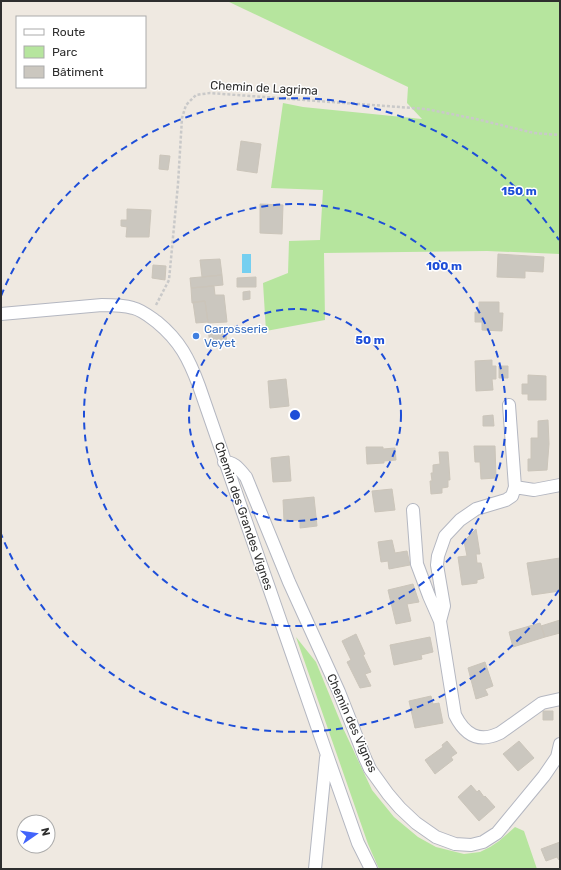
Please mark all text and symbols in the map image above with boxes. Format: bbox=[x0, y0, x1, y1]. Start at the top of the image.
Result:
legend bbox=[16, 16, 146, 88]
text: Route bbox=[52, 25, 86, 39]
text: Parc bbox=[52, 45, 78, 59]
text: Bâtiment bbox=[52, 65, 104, 79]
street label: Chemin de Lagrima bbox=[210, 78, 318, 98]
text: 150 m bbox=[501, 184, 537, 198]
text: 100 m bbox=[426, 259, 462, 273]
place label: Carrosserie Veyet bbox=[204, 322, 268, 350]
marker: Carrosserie Veyet bbox=[191, 331, 201, 341]
text: 50 m bbox=[355, 333, 385, 347]
centre of rings bbox=[288, 408, 302, 422]
street label: Chemin des Grandes Vignes bbox=[212, 440, 276, 592]
street label: Chemin des Vignes bbox=[324, 672, 380, 774]
north arrow bbox=[16, 814, 56, 854]
text: N bbox=[38, 827, 52, 837]

